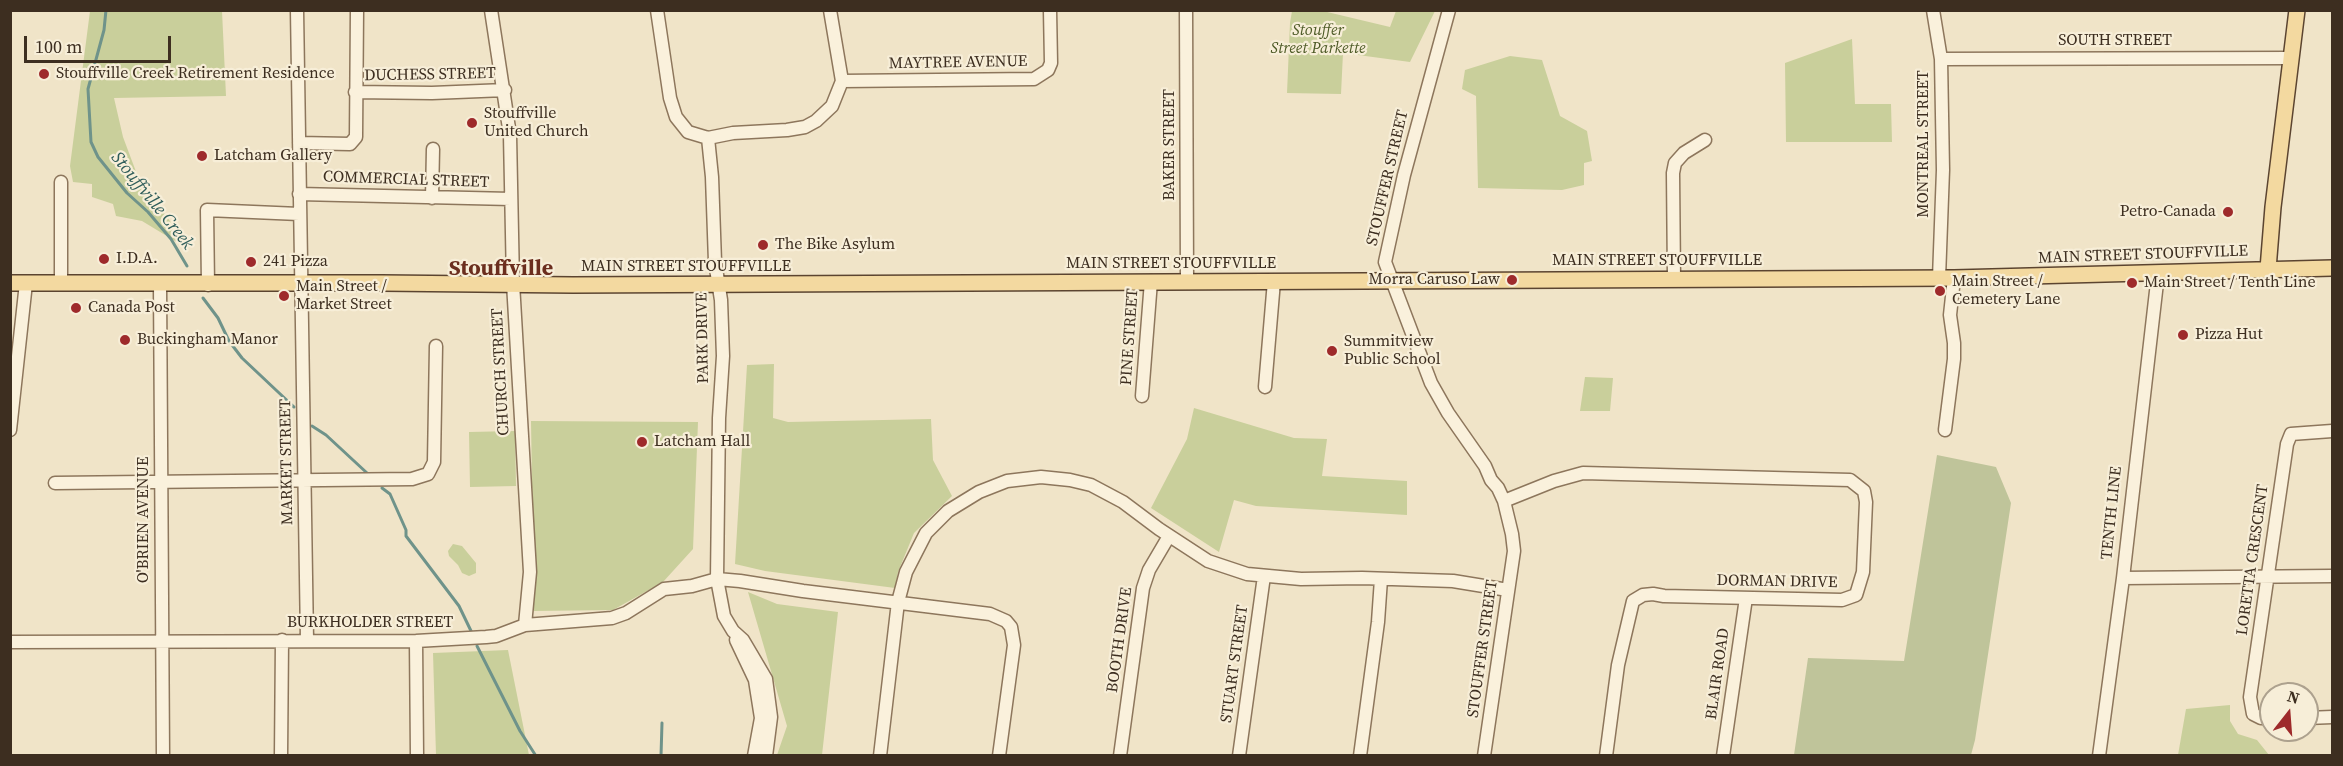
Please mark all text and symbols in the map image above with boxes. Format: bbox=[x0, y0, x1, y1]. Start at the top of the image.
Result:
park label: Stouffer Street Parkette bbox=[1271, 21, 1365, 59]
scale bar bbox=[27, 24, 174, 62]
street label: SOUTH STREET bbox=[2058, 31, 2172, 51]
text: 100 m bbox=[35, 34, 82, 59]
street label: MAYTREE AVENUE bbox=[889, 52, 1027, 74]
place label: Stouffville Creek Retirement Residence bbox=[56, 64, 335, 84]
street label: DUCHESS STREET bbox=[364, 64, 496, 86]
marker: Stouffville Creek Retirement Residence bbox=[37, 67, 51, 81]
street label: MONTREAL STREET bbox=[1914, 70, 1934, 218]
street label: BAKER STREET bbox=[1160, 89, 1180, 201]
place label: Stouffville United Church bbox=[484, 104, 589, 142]
street label: STOUFFER STREET bbox=[1363, 108, 1413, 248]
marker: Stouffville United Church bbox=[465, 116, 479, 130]
place label: Latcham Gallery bbox=[214, 146, 332, 166]
water label: Stouffville Creek bbox=[106, 148, 198, 254]
marker: Latcham Gallery bbox=[195, 149, 209, 163]
street label: COMMERCIAL STREET bbox=[322, 167, 490, 193]
place label: Petro-Canada bbox=[2120, 202, 2216, 222]
marker: Petro-Canada bbox=[2221, 205, 2235, 219]
place label: The Bike Asylum bbox=[775, 235, 895, 255]
marker: The Bike Asylum bbox=[756, 238, 770, 252]
street label: MAIN STREET STOUFFVILLE bbox=[2038, 242, 2248, 268]
place label: I.D.A. bbox=[116, 249, 158, 269]
street label: MAIN STREET STOUFFVILLE bbox=[1552, 251, 1762, 271]
marker: I.D.A. bbox=[97, 252, 111, 266]
place label: 241 Pizza bbox=[263, 252, 328, 272]
street label: MAIN STREET STOUFFVILLE bbox=[1066, 254, 1276, 274]
marker: 241 Pizza bbox=[244, 255, 258, 269]
district label: Stouffville bbox=[449, 256, 553, 282]
street label: MAIN STREET STOUFFVILLE bbox=[581, 257, 791, 277]
place label: Morra Caruso Law bbox=[1369, 270, 1500, 290]
place label: Main Street / Cemetery Lane bbox=[1952, 272, 2060, 310]
marker: Morra Caruso Law bbox=[1505, 273, 1519, 287]
place label: Main Street / Tenth Line bbox=[2144, 273, 2316, 293]
marker: Main Street / Tenth Line bbox=[2125, 276, 2139, 290]
place label: Main Street / Market Street bbox=[296, 277, 392, 315]
marker: Main Street / Cemetery Lane bbox=[1933, 284, 1947, 298]
street label: PINE STREET bbox=[1117, 288, 1143, 386]
marker: Main Street / Market Street bbox=[277, 289, 291, 303]
street label: PARK DRIVE bbox=[693, 292, 713, 384]
place label: Canada Post bbox=[88, 298, 175, 318]
marker: Canada Post bbox=[69, 301, 83, 315]
street label: CHURCH STREET bbox=[488, 308, 514, 436]
place label: Pizza Hut bbox=[2195, 325, 2263, 345]
marker: Pizza Hut bbox=[2176, 328, 2190, 342]
place label: Buckingham Manor bbox=[137, 330, 278, 350]
place label: Summitview Public School bbox=[1344, 332, 1441, 370]
marker: Buckingham Manor bbox=[118, 333, 132, 347]
marker: Summitview Public School bbox=[1325, 344, 1339, 358]
street label: MARKET STREET bbox=[276, 399, 298, 525]
place label: Latcham Hall bbox=[654, 432, 750, 452]
marker: Latcham Hall bbox=[635, 435, 649, 449]
street label: O'BRIEN AVENUE bbox=[134, 457, 154, 583]
street label: TENTH LINE bbox=[2098, 466, 2126, 560]
street label: LORETTA CRESCENT bbox=[2233, 483, 2273, 637]
street label: DORMAN DRIVE bbox=[1716, 571, 1838, 593]
street label: STOUFFER STREET bbox=[1464, 579, 1502, 719]
street label: BOOTH DRIVE bbox=[1103, 586, 1137, 694]
street label: STUART STREET bbox=[1217, 604, 1253, 724]
street label: BURKHOLDER STREET bbox=[287, 613, 453, 633]
street label: BLAIR ROAD bbox=[1702, 627, 1734, 721]
north arrow bbox=[2259, 682, 2319, 742]
text: N bbox=[2285, 684, 2302, 709]

